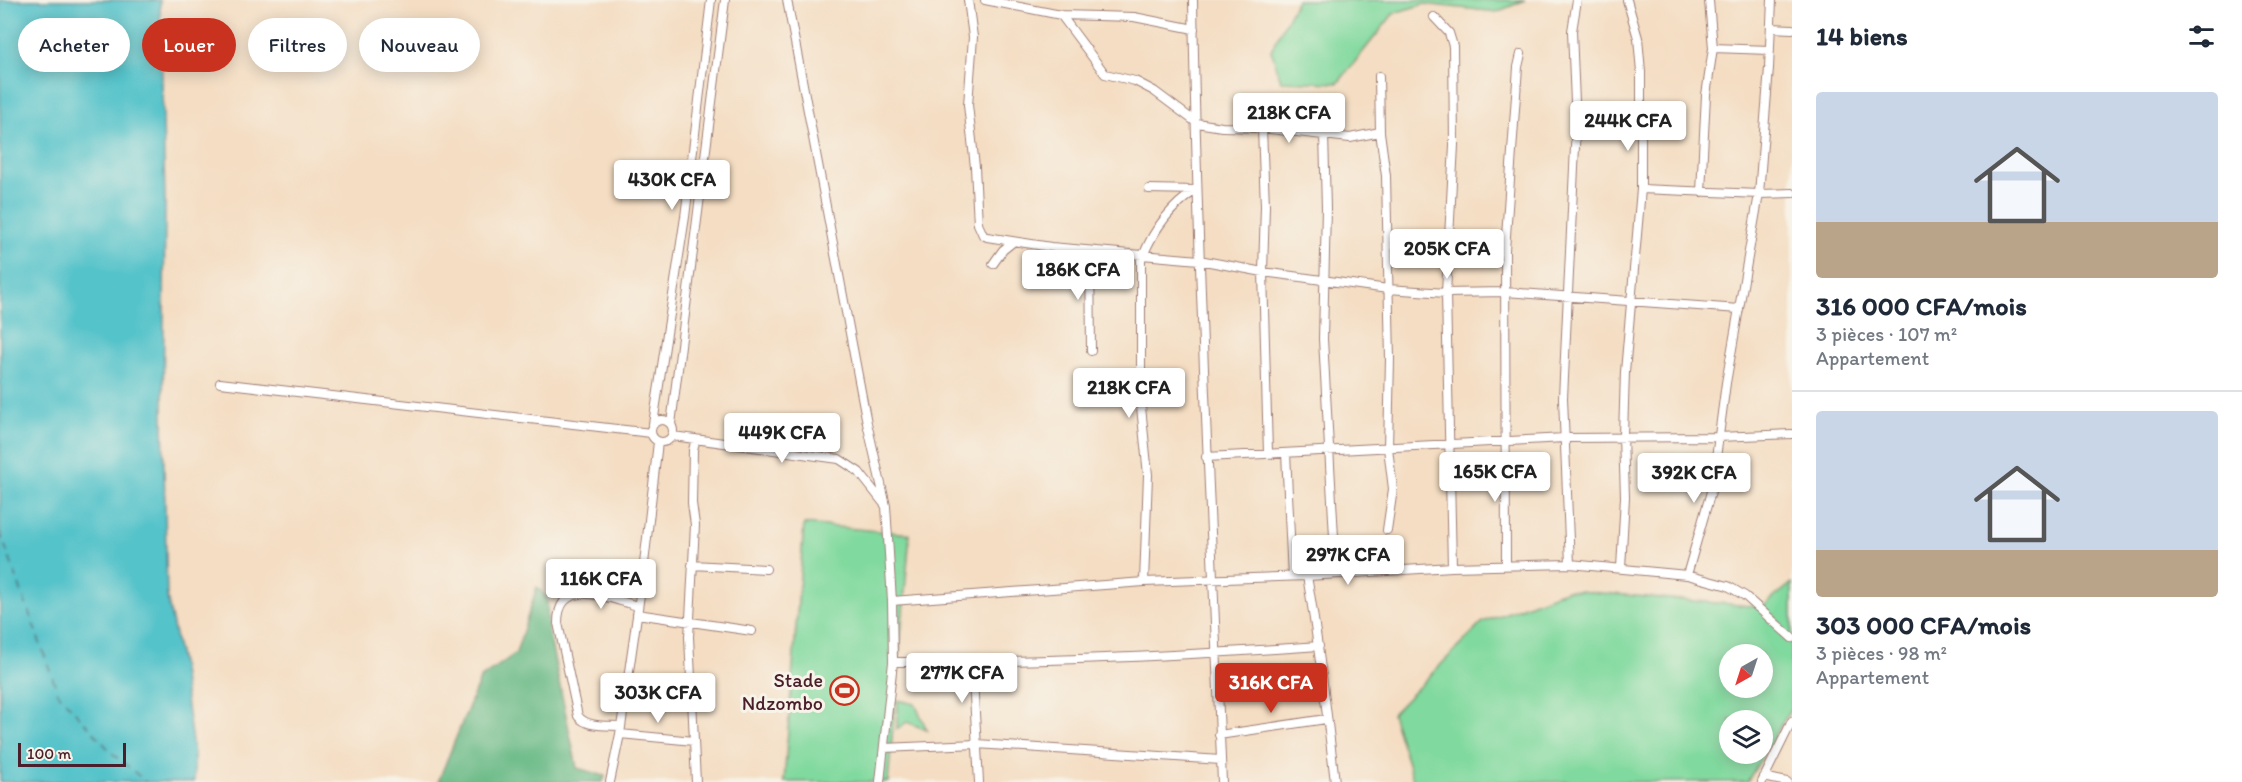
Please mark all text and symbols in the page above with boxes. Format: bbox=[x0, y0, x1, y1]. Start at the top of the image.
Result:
chip: Acheter bbox=[18, 18, 130, 72]
chip: Louer bbox=[142, 18, 236, 72]
chip: Filtres bbox=[248, 18, 347, 72]
chip: Nouveau bbox=[359, 18, 480, 72]
text: 14 biens bbox=[1816, 20, 1908, 52]
icon: filters bbox=[2185, 20, 2218, 53]
pin: 218K CFA bbox=[1227, 93, 1351, 144]
text: 218K CFA bbox=[1247, 100, 1331, 124]
pin: 244K CFA bbox=[1566, 101, 1690, 152]
text: 244K CFA bbox=[1584, 108, 1672, 132]
icon: home bbox=[1963, 131, 2071, 239]
pin: 430K CFA bbox=[610, 160, 734, 211]
text: 430K CFA bbox=[628, 167, 716, 191]
pin: 205K CFA bbox=[1385, 229, 1509, 280]
text: 205K CFA bbox=[1404, 236, 1490, 260]
pin: 186K CFA bbox=[1016, 250, 1140, 301]
text: 186K CFA bbox=[1036, 257, 1120, 281]
text: 316 000 CFA/mois bbox=[1816, 290, 2027, 322]
text: 3 pièces · 107 m² bbox=[1816, 322, 1957, 346]
text: Appartement bbox=[1816, 346, 1929, 370]
pin: 218K CFA bbox=[1067, 368, 1191, 419]
text: 218K CFA bbox=[1087, 375, 1171, 399]
pin: 449K CFA bbox=[720, 413, 844, 464]
text: 449K CFA bbox=[738, 420, 826, 444]
icon: home bbox=[1963, 450, 2071, 558]
pin: 165K CFA bbox=[1433, 452, 1557, 503]
pin: 392K CFA bbox=[1632, 453, 1756, 504]
text: 165K CFA bbox=[1453, 459, 1537, 483]
text: 392K CFA bbox=[1652, 460, 1736, 484]
pin: 297K CFA bbox=[1286, 535, 1410, 586]
text: 297K CFA bbox=[1306, 542, 1390, 566]
pin: 116K CFA bbox=[539, 559, 663, 610]
text: 116K CFA bbox=[560, 566, 642, 590]
text: 303 000 CFA/mois bbox=[1816, 609, 2031, 641]
text: 3 pièces · 98 m² bbox=[1816, 641, 1947, 665]
north arrow bbox=[1719, 644, 1773, 698]
map controls bbox=[1719, 644, 1773, 764]
pin: 277K CFA bbox=[900, 653, 1024, 704]
text: 277K CFA bbox=[920, 660, 1004, 684]
pin: 316K CFA bbox=[1209, 663, 1333, 714]
text: Appartement bbox=[1816, 665, 1929, 689]
place label: Stade Ndzombo bbox=[742, 668, 823, 715]
text: 316K CFA bbox=[1229, 670, 1313, 694]
pin: 303K CFA bbox=[596, 673, 720, 724]
sports icon: Stade Ndzombo bbox=[828, 675, 860, 707]
text: 303K CFA bbox=[614, 680, 702, 704]
button: layers bbox=[1719, 710, 1773, 764]
scale bar bbox=[18, 740, 126, 768]
text: 100 m bbox=[27, 744, 71, 763]

